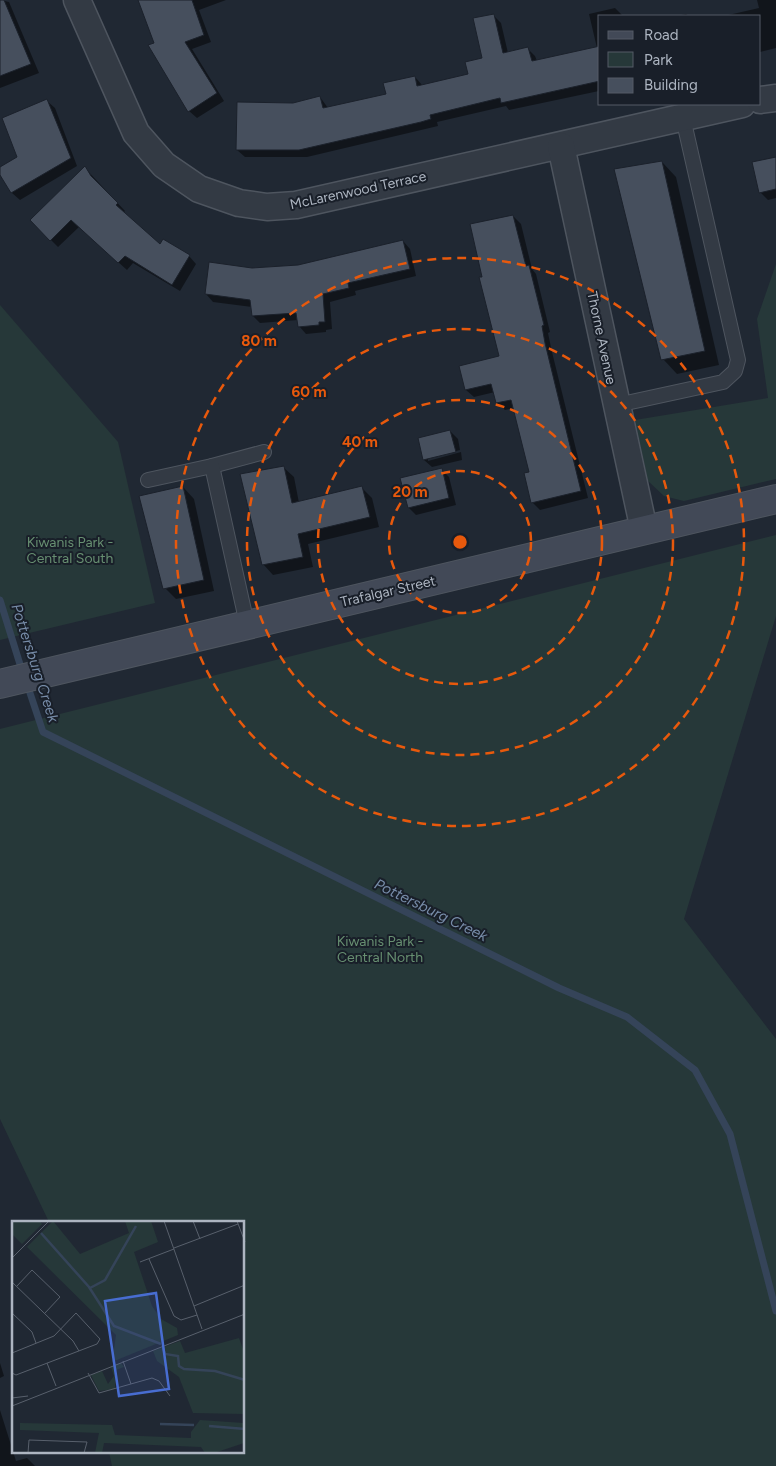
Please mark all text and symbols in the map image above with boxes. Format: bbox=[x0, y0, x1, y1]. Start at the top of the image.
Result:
legend bbox=[598, 15, 761, 105]
text: Road bbox=[644, 26, 679, 44]
text: Park bbox=[644, 51, 673, 69]
text: Building bbox=[644, 76, 698, 94]
street label: McLarenwood Terrace bbox=[288, 168, 428, 213]
street label: Thorne Avenue bbox=[583, 290, 620, 387]
text: 80 m bbox=[241, 332, 277, 350]
text: 60 m bbox=[291, 383, 327, 401]
text: 40 m bbox=[342, 433, 378, 451]
text: 20 m bbox=[392, 483, 428, 501]
centre of rings bbox=[451, 533, 469, 551]
park label: Kiwanis Park - Central South bbox=[27, 534, 114, 567]
street label: Trafalgar Street bbox=[339, 572, 437, 611]
water label: Pottersburg Creek bbox=[7, 601, 63, 725]
water label: Pottersburg Creek bbox=[372, 875, 491, 945]
park label: Kiwanis Park - Central North bbox=[337, 933, 424, 966]
inset map bbox=[12, 1221, 245, 1454]

